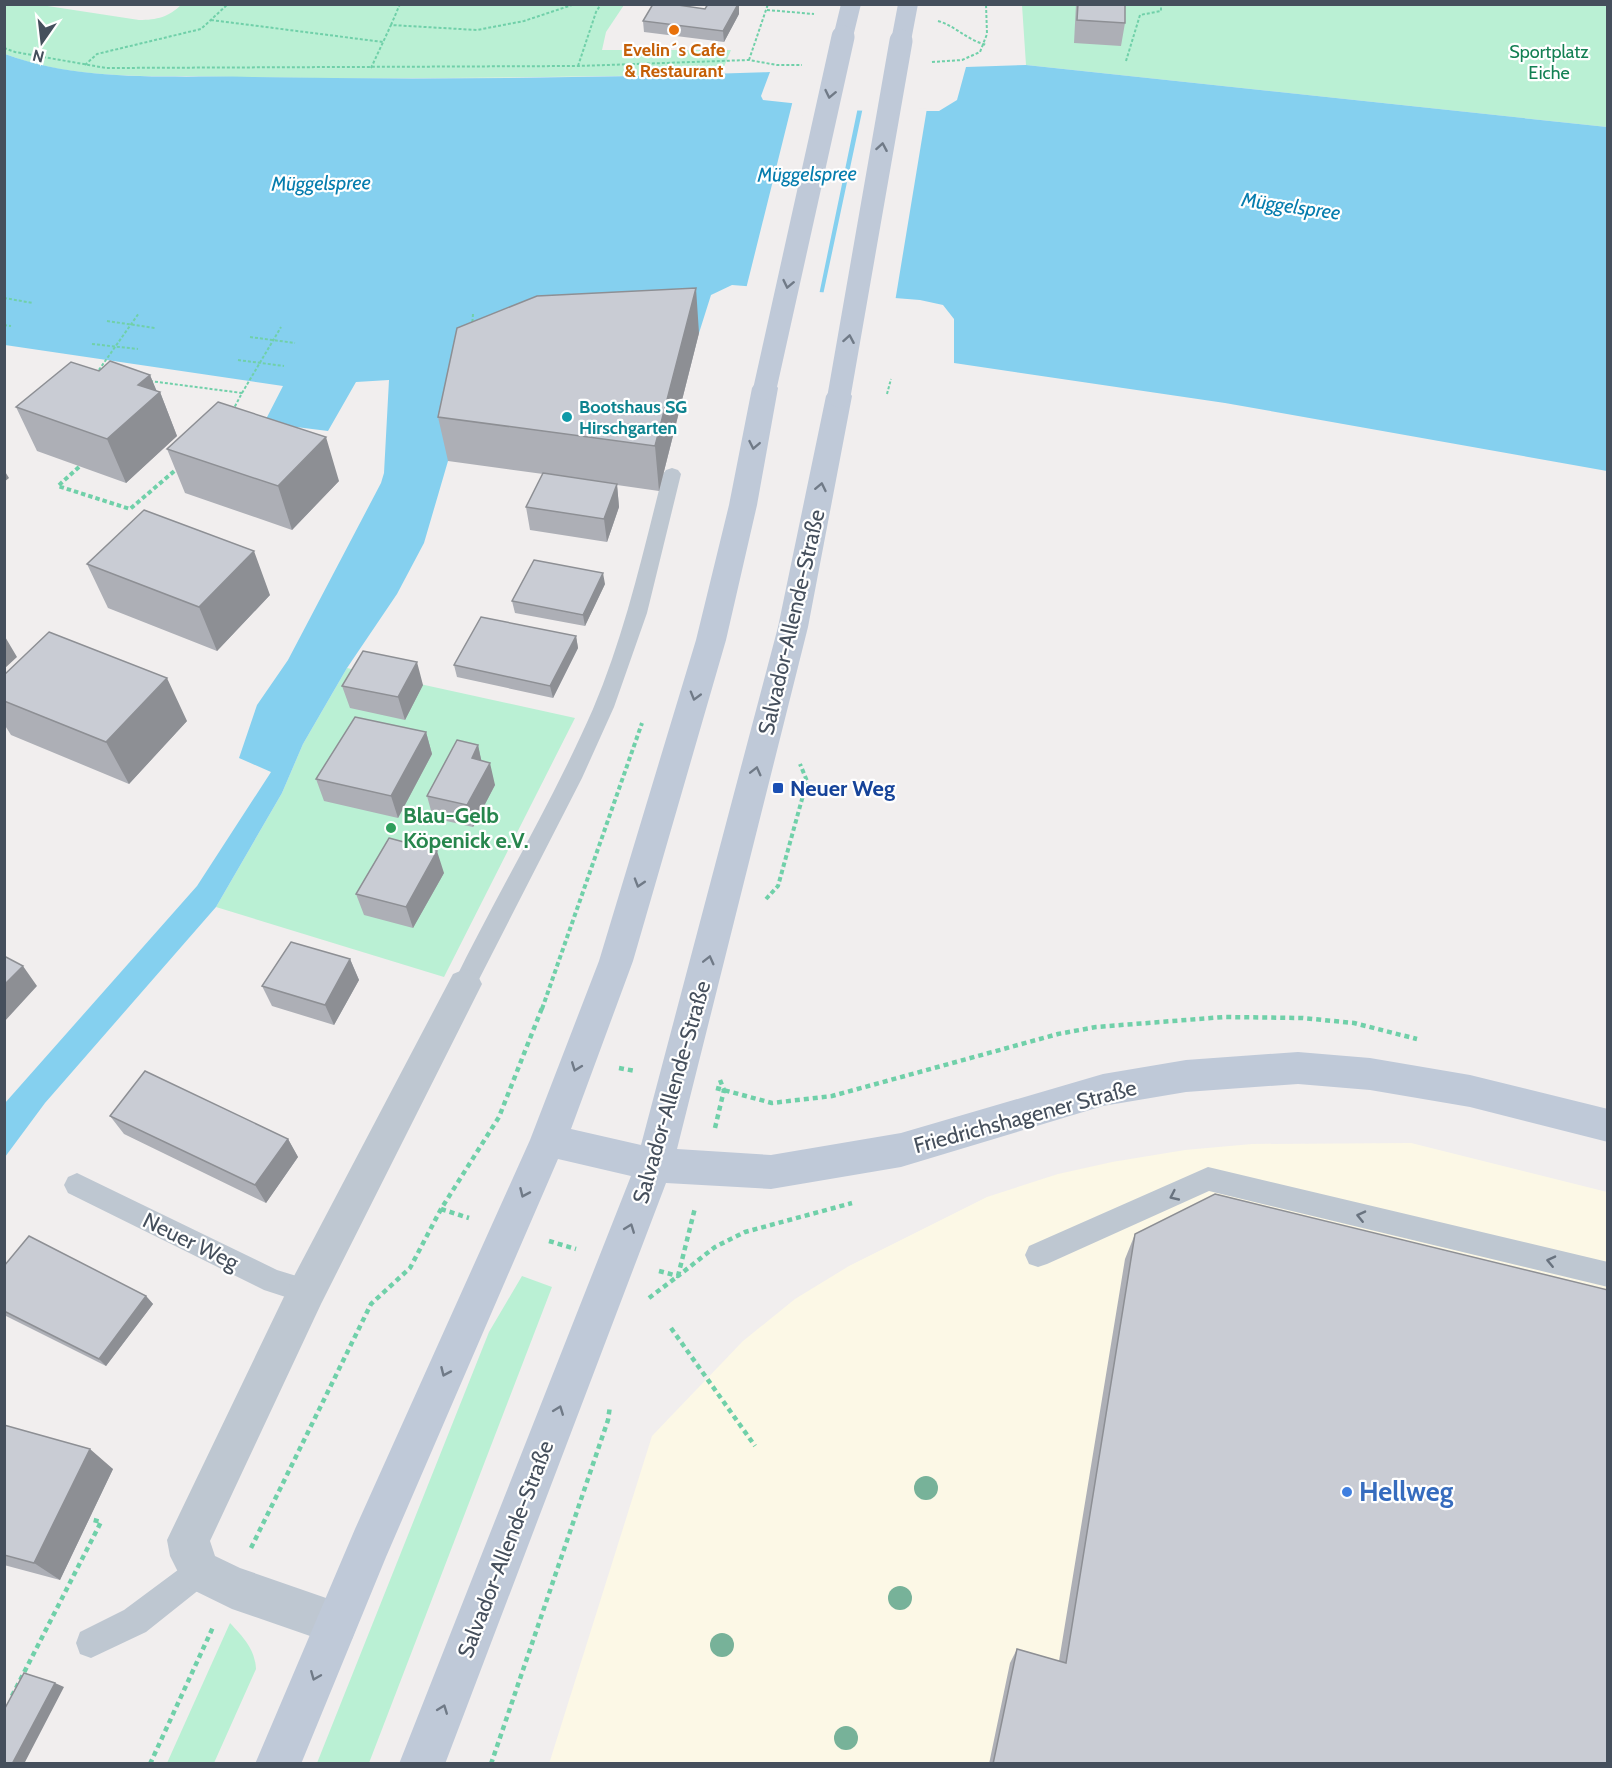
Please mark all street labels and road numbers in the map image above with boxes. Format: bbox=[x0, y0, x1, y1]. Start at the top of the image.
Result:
street label: Salvador-Allende-Straße bbox=[752, 507, 831, 738]
street label: Salvador-Allende-Straße bbox=[627, 978, 716, 1207]
street label: Friedrichshagener Straße bbox=[911, 1074, 1139, 1159]
street label: Neuer Weg bbox=[138, 1207, 244, 1277]
street label: Salvador-Allende-Straße bbox=[452, 1437, 559, 1662]

